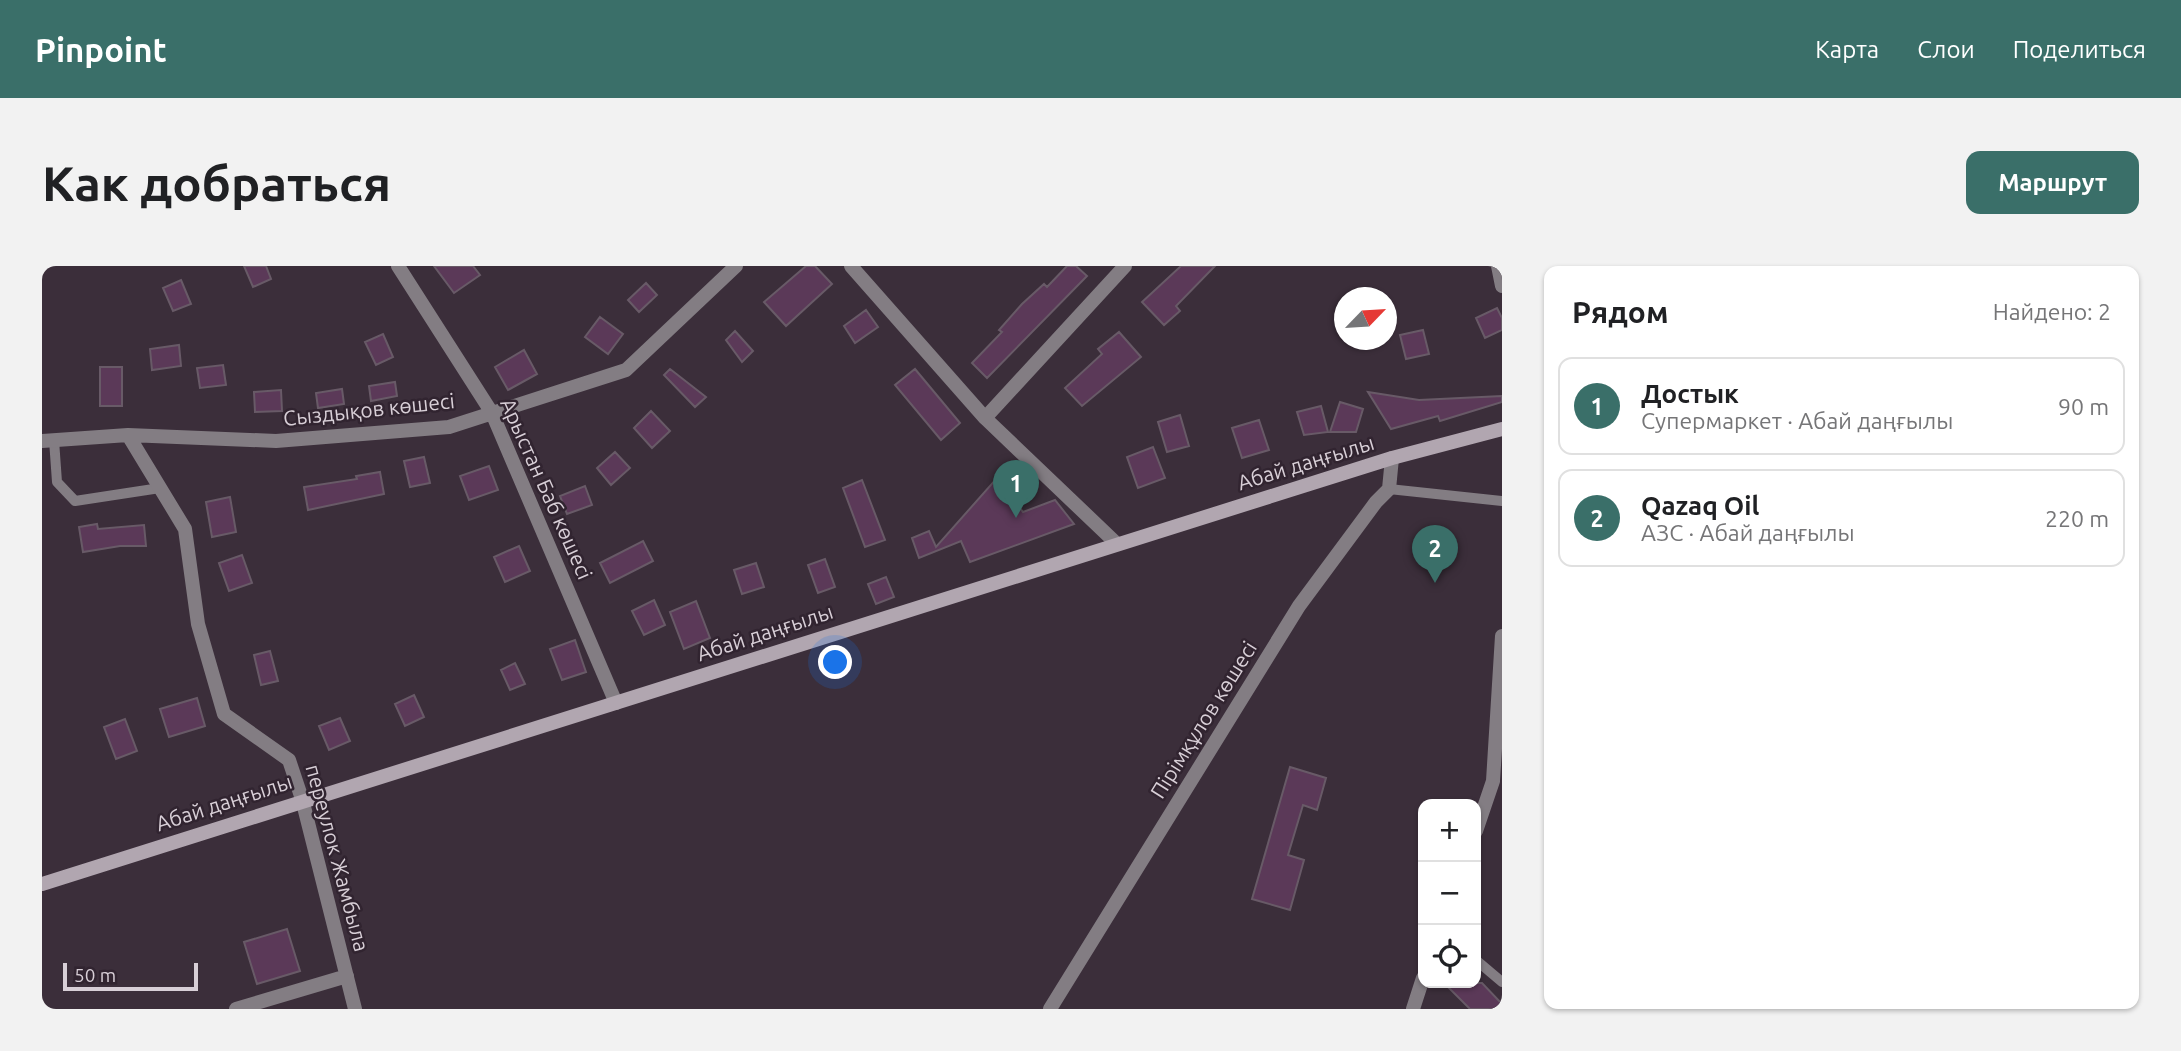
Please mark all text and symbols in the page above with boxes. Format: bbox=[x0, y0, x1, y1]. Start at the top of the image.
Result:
text: Pinpoint bbox=[35, 31, 167, 68]
text: Карта bbox=[1815, 36, 1879, 63]
text: Слои bbox=[1917, 36, 1975, 63]
text: Поделиться bbox=[2013, 36, 2146, 63]
button: Маршрут bbox=[1966, 151, 2139, 214]
text: Как добраться bbox=[42, 155, 391, 210]
north arrow bbox=[1334, 287, 1397, 350]
text: Рядом bbox=[1572, 295, 1668, 329]
text: Найдено: 2 bbox=[1993, 299, 2111, 324]
text: Достык bbox=[1641, 379, 1739, 408]
street label: Сыздықов көшесі bbox=[282, 388, 456, 430]
street label: Арыстан Баб көшесі bbox=[496, 394, 598, 583]
text: 1 bbox=[1591, 394, 1603, 419]
text: 90 m bbox=[2058, 394, 2109, 419]
text: Супермаркет · Абай даңғылы bbox=[1641, 408, 1953, 433]
street label: Абай даңғылы bbox=[1234, 430, 1377, 494]
pin: 1 bbox=[993, 460, 1039, 518]
text: Qazaq Oil bbox=[1641, 491, 1759, 520]
text: 2 bbox=[1591, 506, 1603, 531]
text: 220 m bbox=[2045, 506, 2109, 531]
text: АЗС · Абай даңғылы bbox=[1641, 520, 1855, 545]
pin: 2 bbox=[1412, 525, 1458, 583]
street label: Абай даңғылы bbox=[694, 599, 836, 665]
street label: Пірімқұлов көшесі bbox=[1145, 637, 1261, 802]
your location bbox=[818, 645, 852, 679]
street label: переулок Жамбыла bbox=[301, 762, 374, 954]
street label: Абай даңғылы bbox=[153, 769, 295, 835]
map controls bbox=[1418, 799, 1481, 988]
button: + bbox=[1418, 799, 1481, 862]
button: − bbox=[1418, 862, 1481, 925]
button: locate bbox=[1418, 925, 1481, 988]
scale bar bbox=[63, 960, 198, 992]
text: 50 m bbox=[74, 964, 116, 986]

